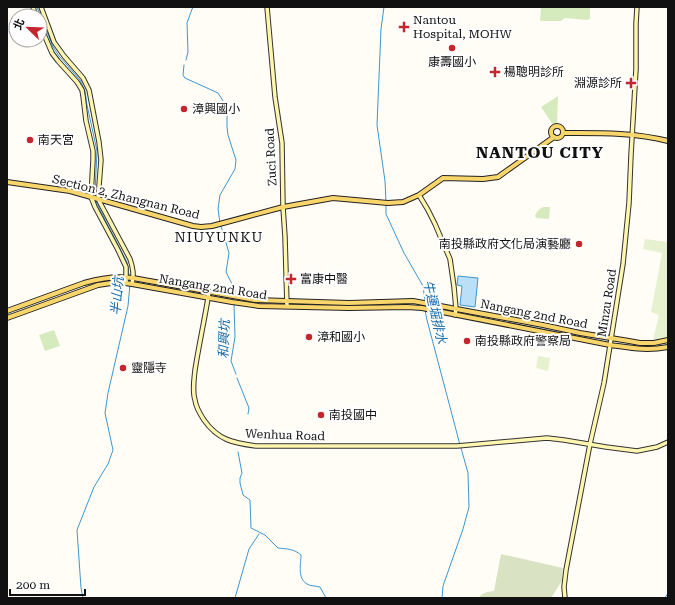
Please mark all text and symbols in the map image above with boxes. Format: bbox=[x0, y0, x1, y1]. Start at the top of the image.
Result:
north arrow bbox=[8, 8, 48, 48]
place label: Nantou Hospital, MOHW bbox=[413, 13, 513, 41]
text: 北 bbox=[11, 17, 27, 32]
marker: Nantou Hospital, MOHW bbox=[398, 21, 410, 33]
marker: 康壽國小 bbox=[447, 43, 457, 53]
place label: 康壽國小 bbox=[428, 55, 476, 69]
place label: 楊聰明診所 bbox=[504, 65, 564, 79]
marker: 楊聰明診所 bbox=[489, 66, 501, 78]
place label: 淵源診所 bbox=[574, 76, 622, 90]
marker: 淵源診所 bbox=[625, 77, 637, 89]
place label: 漳興國小 bbox=[192, 102, 240, 116]
marker: 漳興國小 bbox=[179, 104, 189, 114]
street label: Zuci Road bbox=[262, 127, 280, 186]
place label: 南天宮 bbox=[38, 133, 74, 147]
marker: 南天宮 bbox=[25, 135, 35, 145]
district label: NANTOU CITY bbox=[476, 143, 604, 162]
street label: Section 2, Zhangnan Road bbox=[51, 172, 201, 222]
district label: NIUYUNKU bbox=[174, 229, 264, 245]
place label: 南投縣政府文化局演藝廳 bbox=[439, 237, 571, 251]
marker: 南投縣政府文化局演藝廳 bbox=[574, 239, 584, 249]
street label: Minzu Road bbox=[595, 268, 619, 338]
street label: Nangang 2nd Road bbox=[158, 272, 268, 302]
place label: 富康中醫 bbox=[300, 272, 348, 286]
marker: 富康中醫 bbox=[285, 273, 297, 285]
water label: 半山坑 bbox=[108, 274, 126, 316]
water label: 牛運堀排水 bbox=[420, 279, 450, 346]
street label: Nangang 2nd Road bbox=[479, 297, 589, 331]
water label: 和興坑 bbox=[216, 317, 232, 359]
place label: 漳和國小 bbox=[317, 330, 365, 344]
marker: 漳和國小 bbox=[304, 332, 314, 342]
place label: 南投縣政府警察局 bbox=[475, 334, 571, 348]
marker: 南投縣政府警察局 bbox=[462, 336, 472, 346]
place label: 靈隱寺 bbox=[131, 361, 167, 375]
marker: 靈隱寺 bbox=[118, 363, 128, 373]
place label: 南投國中 bbox=[329, 408, 377, 422]
marker: 南投國中 bbox=[316, 410, 326, 420]
street label: Wenhua Road bbox=[245, 427, 326, 443]
scale bar bbox=[10, 571, 85, 597]
text: 200 m bbox=[16, 578, 50, 592]

